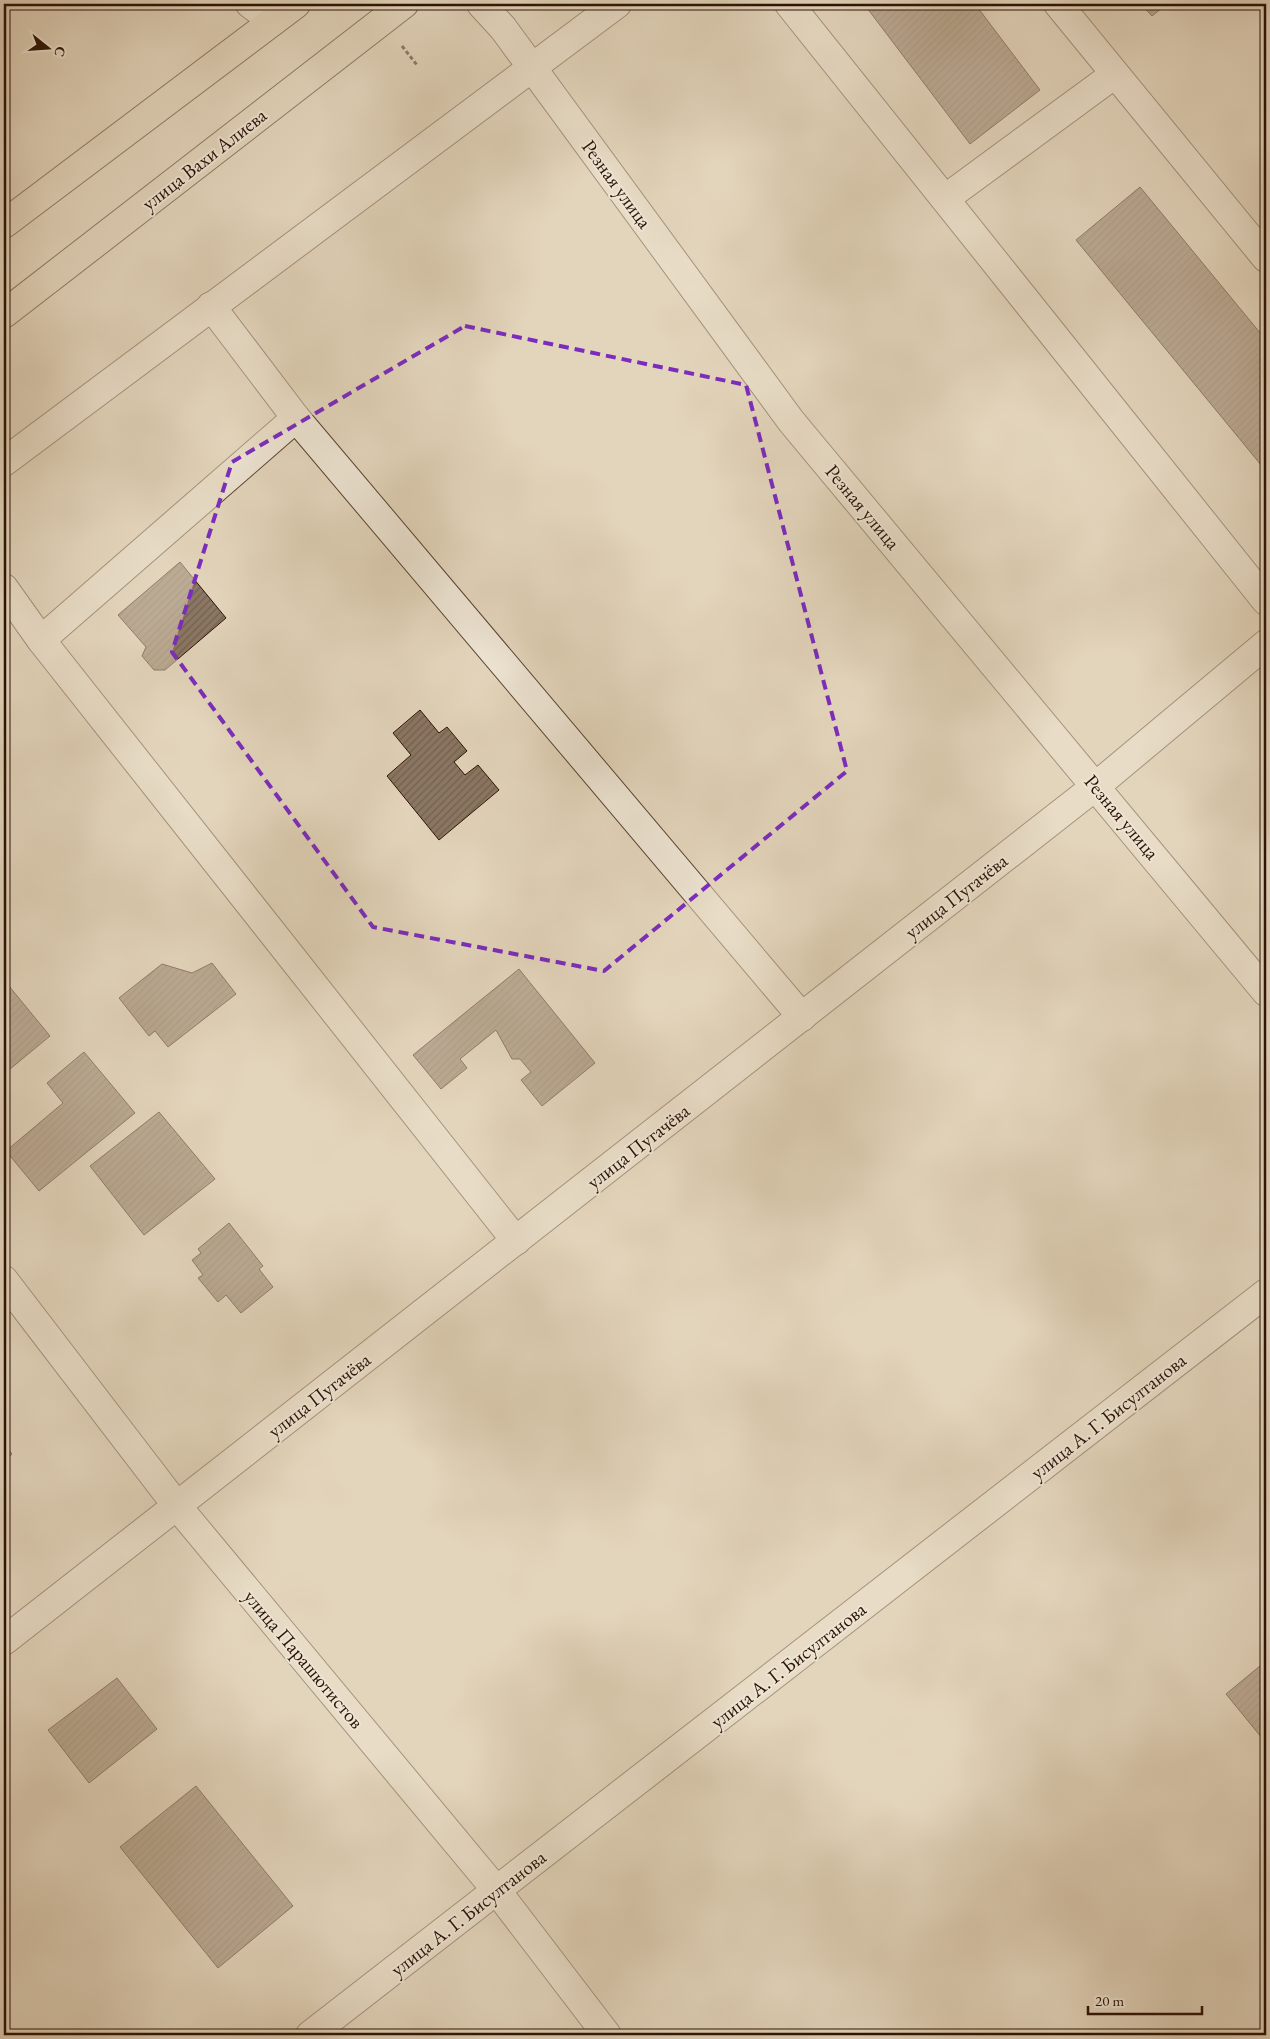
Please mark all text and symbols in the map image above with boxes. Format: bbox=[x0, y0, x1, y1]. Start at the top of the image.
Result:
north arrow bbox=[22, 22, 72, 72]
text: С bbox=[50, 44, 70, 59]
street label: улица Вахи Алиева bbox=[136, 102, 272, 216]
street label: Резная улица bbox=[576, 134, 658, 234]
street label: Резная улица bbox=[820, 459, 906, 555]
street label: Резная улица bbox=[1079, 769, 1165, 865]
street label: улица Пугачёва bbox=[899, 848, 1013, 944]
street label: улица Пугачёва bbox=[581, 1098, 695, 1194]
street label: улица Пугачёва bbox=[262, 1347, 376, 1443]
street label: улица А. Г. Бисултанова bbox=[1025, 1347, 1191, 1485]
street label: улица Парашютистов bbox=[238, 1584, 370, 1734]
street label: улица А. Г. Бисултанова bbox=[705, 1596, 871, 1734]
street label: улица А. Г. Бисултанова bbox=[385, 1844, 551, 1982]
scale bar bbox=[1088, 1984, 1201, 2016]
text: 20 m bbox=[1095, 1991, 1124, 2010]

